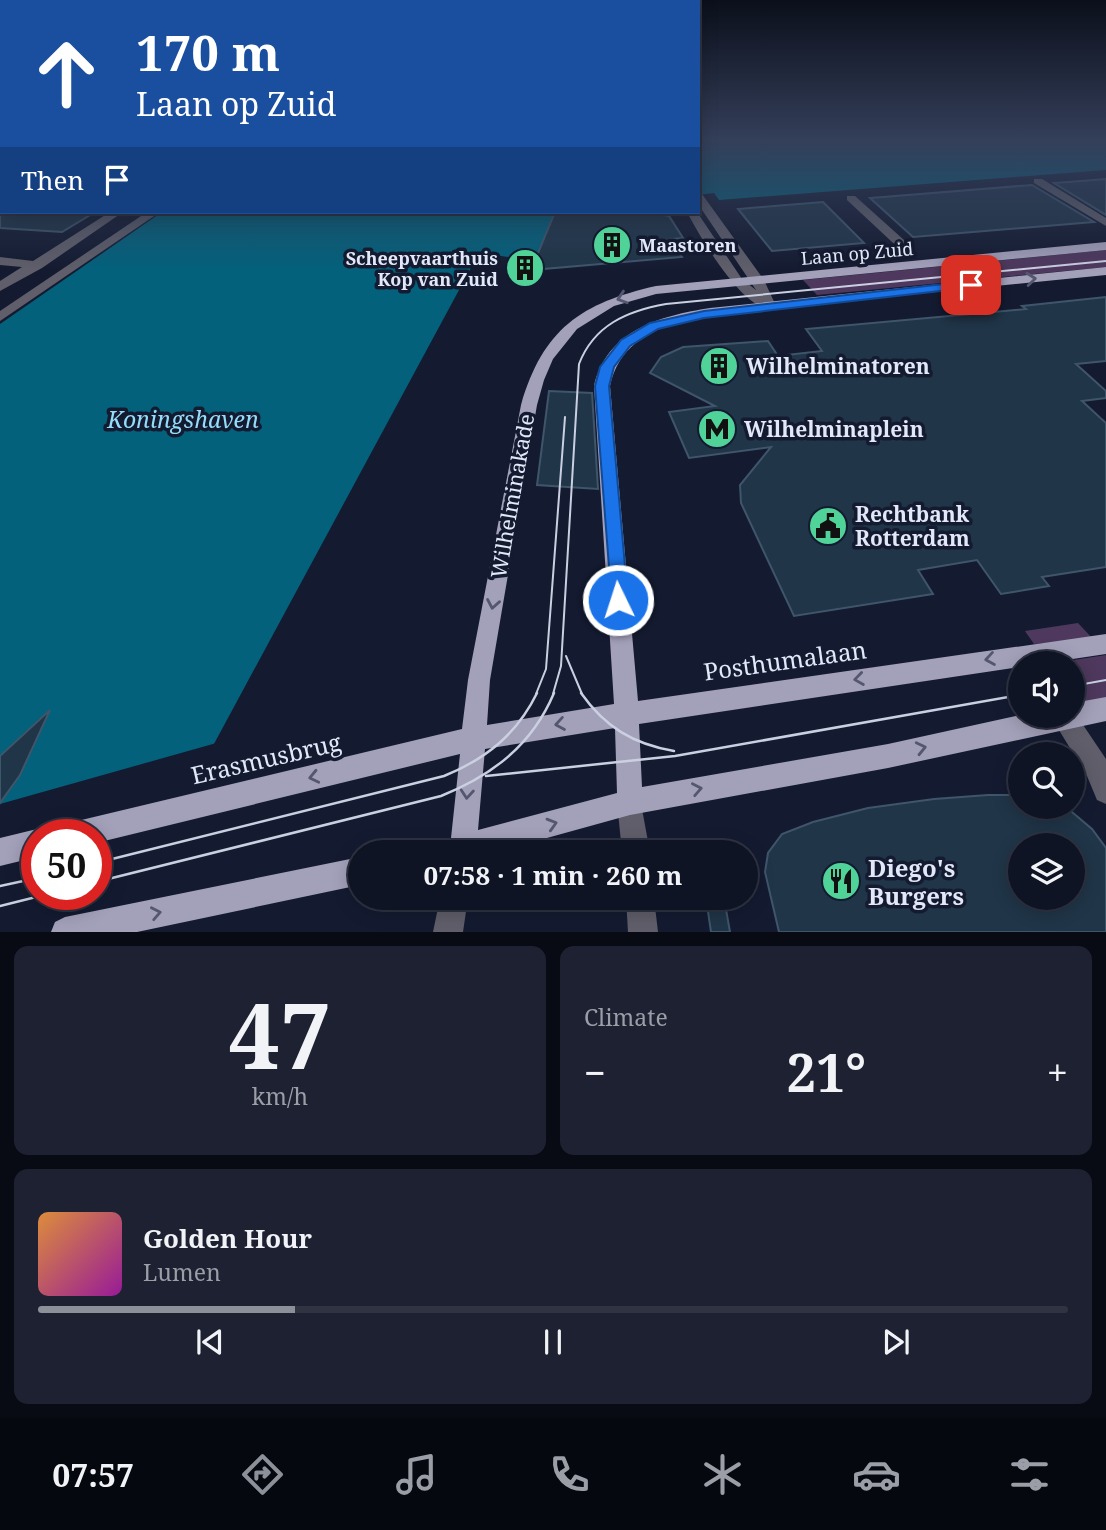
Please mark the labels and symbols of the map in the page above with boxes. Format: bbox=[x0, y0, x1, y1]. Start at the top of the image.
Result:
building icon: Maastoren bbox=[591, 224, 633, 266]
place label: Maastoren bbox=[639, 233, 736, 257]
street label: Laan op Zuid bbox=[800, 236, 914, 270]
place label: Scheepvaarthuis Kop van Zuid bbox=[346, 246, 498, 291]
building icon: Scheepvaarthuis Kop van Zuid bbox=[504, 247, 546, 289]
pin bbox=[941, 255, 1001, 315]
one-way arrow bbox=[1026, 271, 1037, 286]
one-way arrow bbox=[617, 290, 629, 305]
building icon: Wilhelminatoren bbox=[698, 345, 740, 387]
place label: Wilhelminatoren bbox=[746, 352, 930, 380]
water label: Koningshaven bbox=[106, 403, 259, 435]
metro station icon: Wilhelminaplein bbox=[696, 408, 738, 450]
street label: Wilhelminakade bbox=[484, 412, 540, 580]
place label: Wilhelminaplein bbox=[744, 415, 924, 443]
place label: Rechtbank Rotterdam bbox=[855, 500, 970, 552]
public building icon: Rechtbank Rotterdam bbox=[807, 505, 849, 547]
position arrow bbox=[581, 563, 655, 637]
one-way arrow bbox=[486, 598, 501, 610]
street label: Posthumalaan bbox=[701, 632, 869, 688]
one-way arrow bbox=[984, 652, 996, 667]
one-way arrow bbox=[853, 671, 865, 686]
one-way arrow bbox=[554, 716, 566, 731]
street label: Erasmusbrug bbox=[188, 725, 344, 791]
one-way arrow bbox=[915, 742, 927, 757]
one-way arrow bbox=[308, 769, 320, 783]
one-way arrow bbox=[691, 782, 703, 797]
one-way arrow bbox=[460, 789, 475, 800]
one-way arrow bbox=[546, 818, 558, 832]
speed limit sign: 50 bbox=[21, 819, 112, 910]
place label: Diego's Burgers bbox=[868, 851, 964, 912]
restaurant icon: Diego's Burgers bbox=[820, 860, 862, 902]
one-way arrow bbox=[150, 907, 162, 922]

